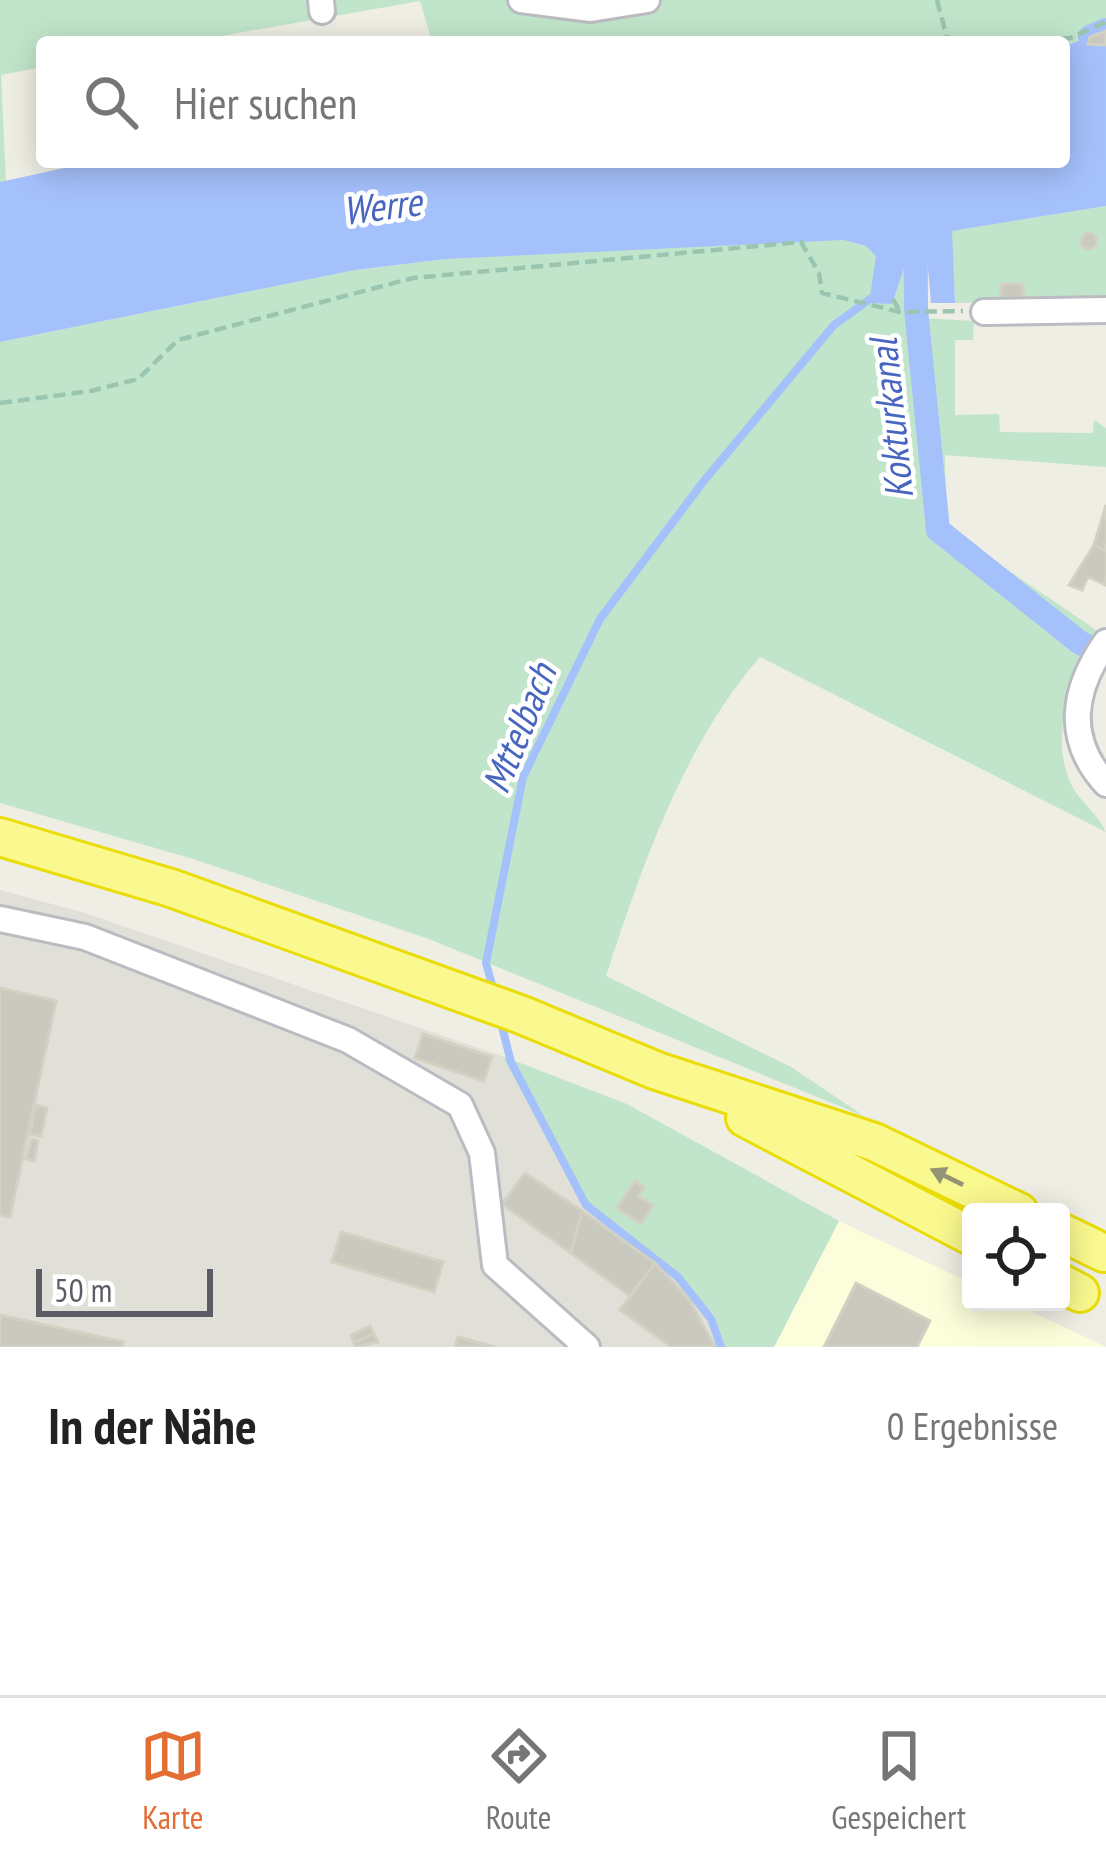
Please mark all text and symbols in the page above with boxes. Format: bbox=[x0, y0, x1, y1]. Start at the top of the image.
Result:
search box bbox=[36, 36, 1070, 168]
icon: search bbox=[78, 69, 144, 135]
text: Hier suchen bbox=[174, 73, 357, 131]
water label: Werre bbox=[340, 175, 427, 236]
water label: Kokturkanal bbox=[856, 333, 924, 502]
water label: Mttelbach bbox=[470, 654, 568, 800]
one-way arrow bbox=[929, 1167, 964, 1187]
map controls bbox=[962, 1203, 1070, 1311]
button: locate bbox=[962, 1203, 1070, 1311]
scale bar bbox=[36, 1263, 213, 1316]
text: 50 m bbox=[54, 1268, 112, 1311]
text: In der Nähe bbox=[48, 1392, 257, 1458]
text: 0 Ergebnisse bbox=[887, 1400, 1058, 1451]
tab: Karte bbox=[140, 1723, 206, 1838]
tab: Route bbox=[486, 1723, 552, 1838]
tab: Gespeichert bbox=[831, 1723, 966, 1838]

